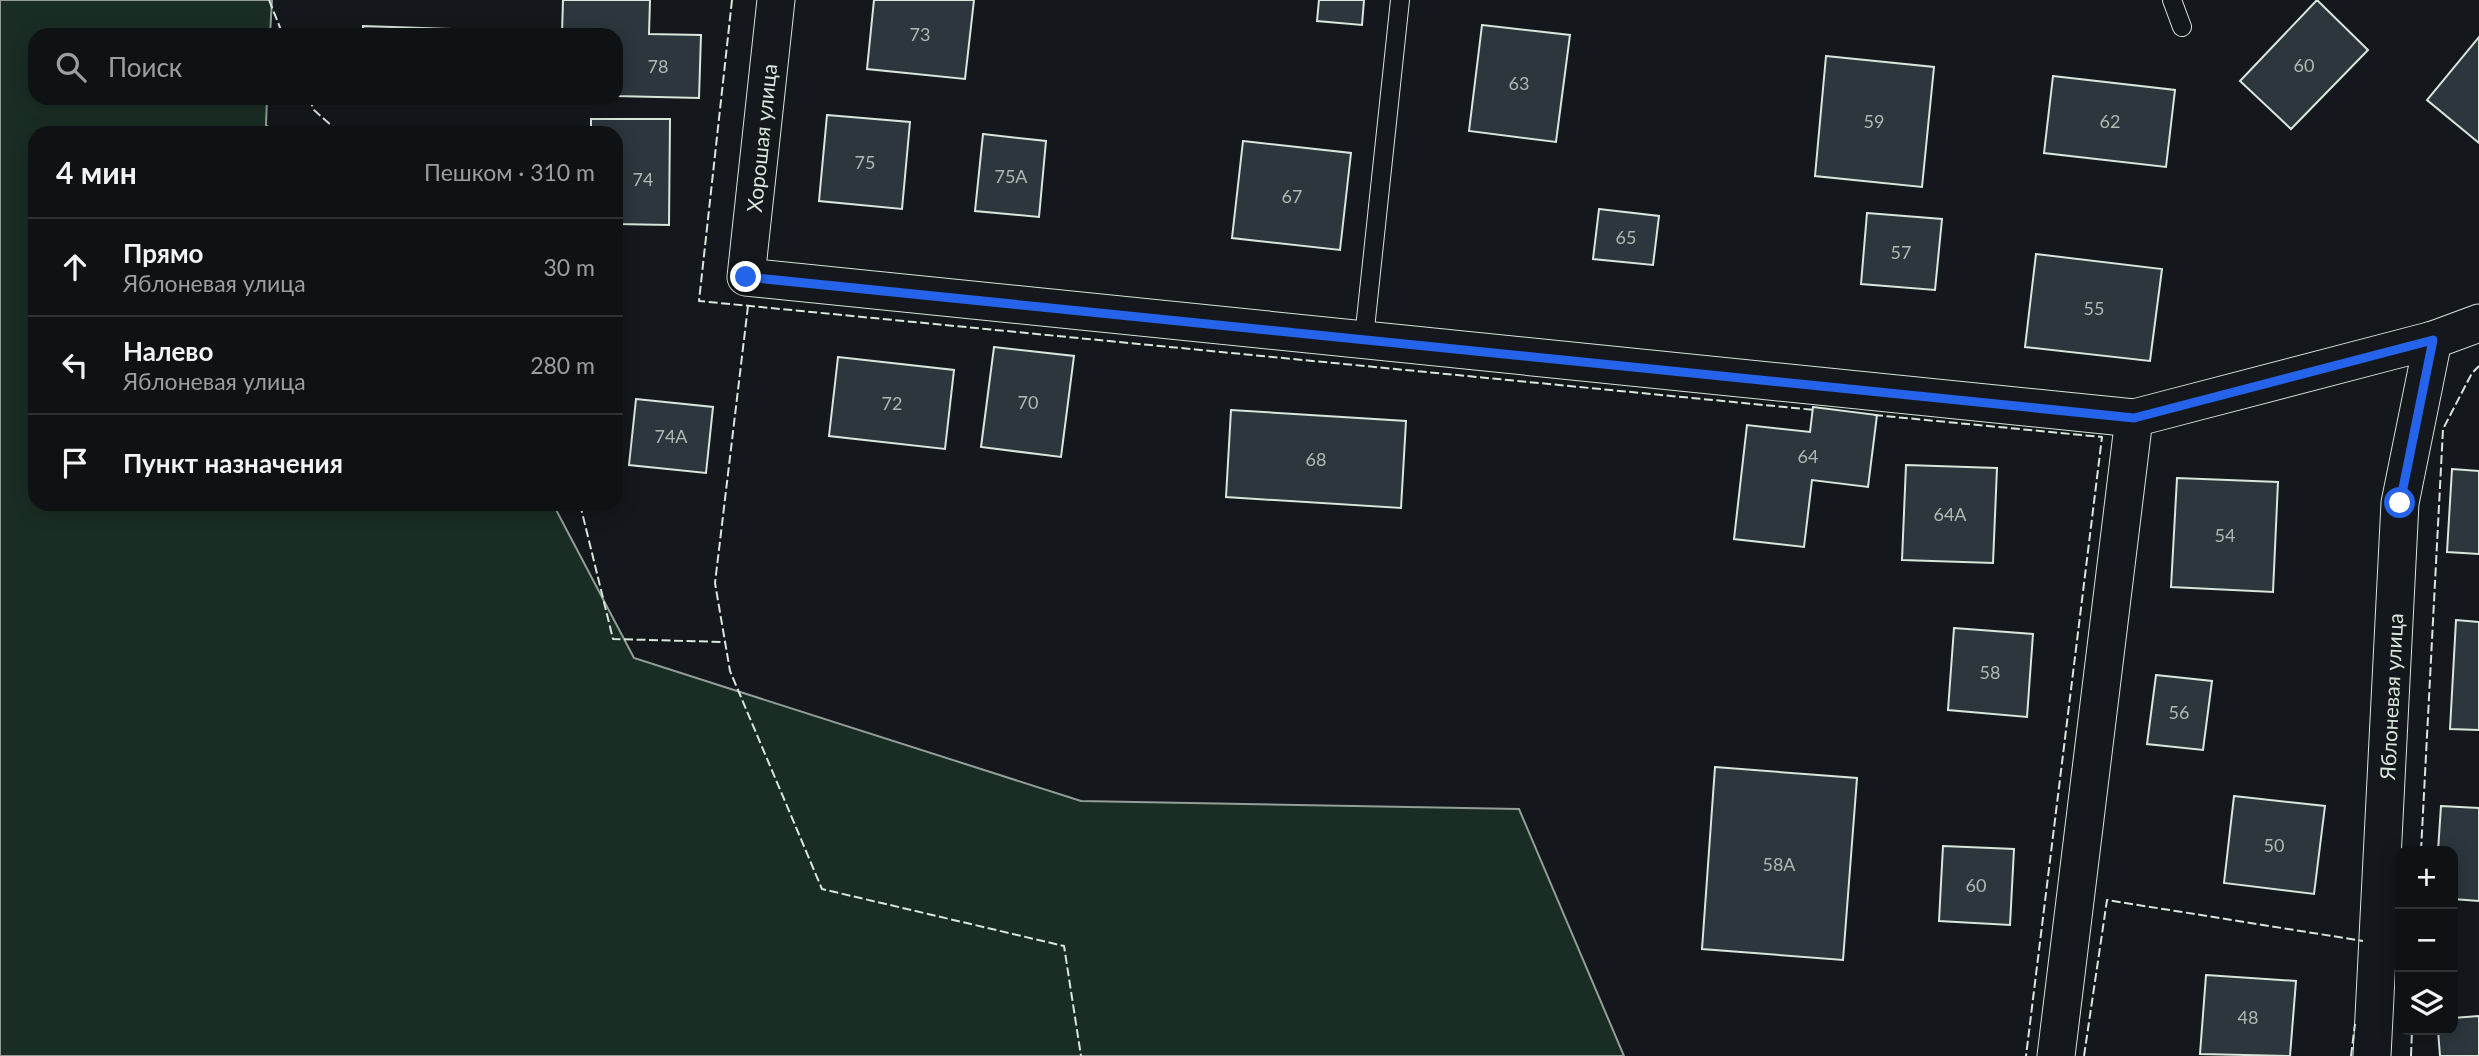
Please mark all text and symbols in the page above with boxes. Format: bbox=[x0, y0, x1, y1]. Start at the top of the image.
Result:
house number: 73 bbox=[910, 23, 930, 45]
search box bbox=[28, 28, 623, 105]
icon: search bbox=[52, 48, 90, 86]
text: Поиск bbox=[108, 51, 182, 83]
house number: 60 bbox=[2294, 54, 2314, 76]
house number: 78 bbox=[648, 55, 668, 77]
street label: Хорошая улица bbox=[741, 63, 781, 213]
house number: 63 bbox=[1509, 72, 1529, 94]
house number: 59 bbox=[1864, 110, 1884, 132]
house number: 62 bbox=[2100, 110, 2120, 132]
house number: 75 bbox=[855, 151, 875, 173]
text: 4 мин bbox=[56, 154, 137, 190]
text: Пешком · 310 m bbox=[424, 158, 595, 186]
house number: 75А bbox=[994, 165, 1028, 187]
house number: 74 bbox=[633, 168, 653, 190]
house number: 67 bbox=[1282, 185, 1302, 207]
house number: 65 bbox=[1616, 226, 1636, 248]
text: Прямо bbox=[123, 237, 204, 269]
house number: 57 bbox=[1891, 241, 1911, 263]
icon: ahead bbox=[56, 248, 94, 286]
text: 30 m bbox=[544, 253, 595, 281]
route end bbox=[730, 261, 761, 292]
text: Яблоневая улица bbox=[123, 269, 306, 297]
house number: 55 bbox=[2084, 297, 2104, 319]
text: Налево bbox=[123, 335, 213, 367]
icon: left bbox=[56, 346, 94, 384]
text: 280 m bbox=[530, 351, 595, 379]
text: Яблоневая улица bbox=[123, 367, 306, 395]
house number: 70 bbox=[1018, 391, 1038, 413]
house number: 72 bbox=[882, 392, 902, 414]
house number: 74А bbox=[654, 425, 688, 447]
icon: arrive bbox=[56, 444, 94, 482]
house number: 64 bbox=[1798, 445, 1818, 467]
text: Пункт назначения bbox=[123, 447, 343, 479]
house number: 68 bbox=[1306, 448, 1326, 470]
route start bbox=[2384, 487, 2415, 518]
house number: 64А bbox=[1933, 503, 1967, 525]
house number: 54 bbox=[2215, 524, 2235, 546]
street label: Яблоневая улица bbox=[2373, 612, 2407, 781]
house number: 58 bbox=[1980, 661, 2000, 683]
house number: 56 bbox=[2169, 701, 2189, 723]
house number: 50 bbox=[2264, 834, 2284, 856]
map controls bbox=[2395, 846, 2458, 1035]
button: + bbox=[2395, 846, 2458, 909]
house number: 58А bbox=[1762, 853, 1796, 875]
house number: 60 bbox=[1966, 874, 1986, 896]
button: − bbox=[2395, 909, 2458, 972]
button: layers bbox=[2395, 972, 2458, 1035]
house number: 48 bbox=[2238, 1006, 2258, 1028]

